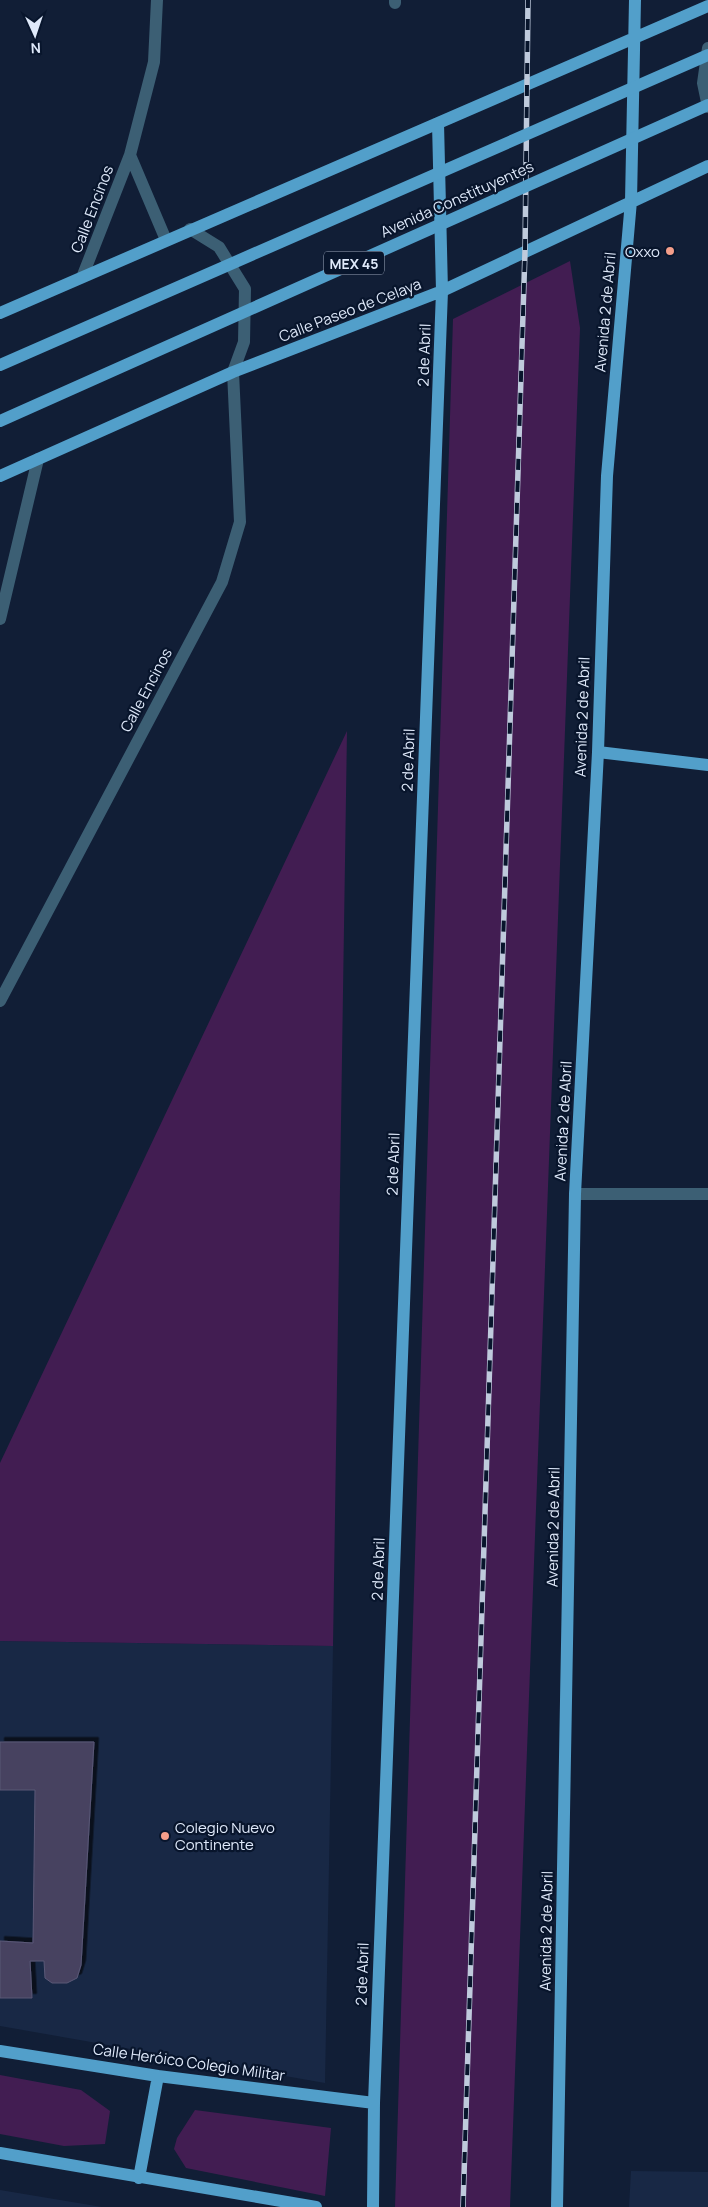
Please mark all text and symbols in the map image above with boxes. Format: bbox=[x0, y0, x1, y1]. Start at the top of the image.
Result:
north arrow bbox=[10, 10, 60, 60]
text: N bbox=[30, 39, 41, 58]
street label: Avenida Constituyentes bbox=[377, 156, 537, 242]
street label: Calle Encinos bbox=[66, 162, 118, 256]
place label: Oxxo bbox=[625, 241, 660, 262]
marker: Oxxo bbox=[664, 245, 676, 257]
street label: Avenida 2 de Abril bbox=[589, 251, 621, 373]
road number: MEX 45 bbox=[324, 252, 384, 274]
street label: Calle Paseo de Celaya bbox=[276, 273, 424, 347]
street label: 2 de Abril bbox=[412, 323, 436, 387]
street label: Calle Encinos bbox=[115, 644, 177, 736]
street label: Avenida 2 de Abril bbox=[569, 656, 595, 778]
street label: 2 de Abril bbox=[396, 728, 420, 792]
street label: Avenida 2 de Abril bbox=[549, 1060, 577, 1182]
street label: 2 de Abril bbox=[381, 1132, 405, 1196]
street label: Avenida 2 de Abril bbox=[541, 1467, 565, 1587]
street label: 2 de Abril bbox=[366, 1537, 390, 1601]
place label: Colegio Nuevo Continente bbox=[175, 1817, 275, 1855]
marker: Colegio Nuevo Continente bbox=[159, 1830, 171, 1842]
street label: Avenida 2 de Abril bbox=[534, 1871, 558, 1991]
street label: 2 de Abril bbox=[350, 1942, 374, 2006]
street label: Calle Heróico Colegio Militar bbox=[92, 2038, 287, 2086]

